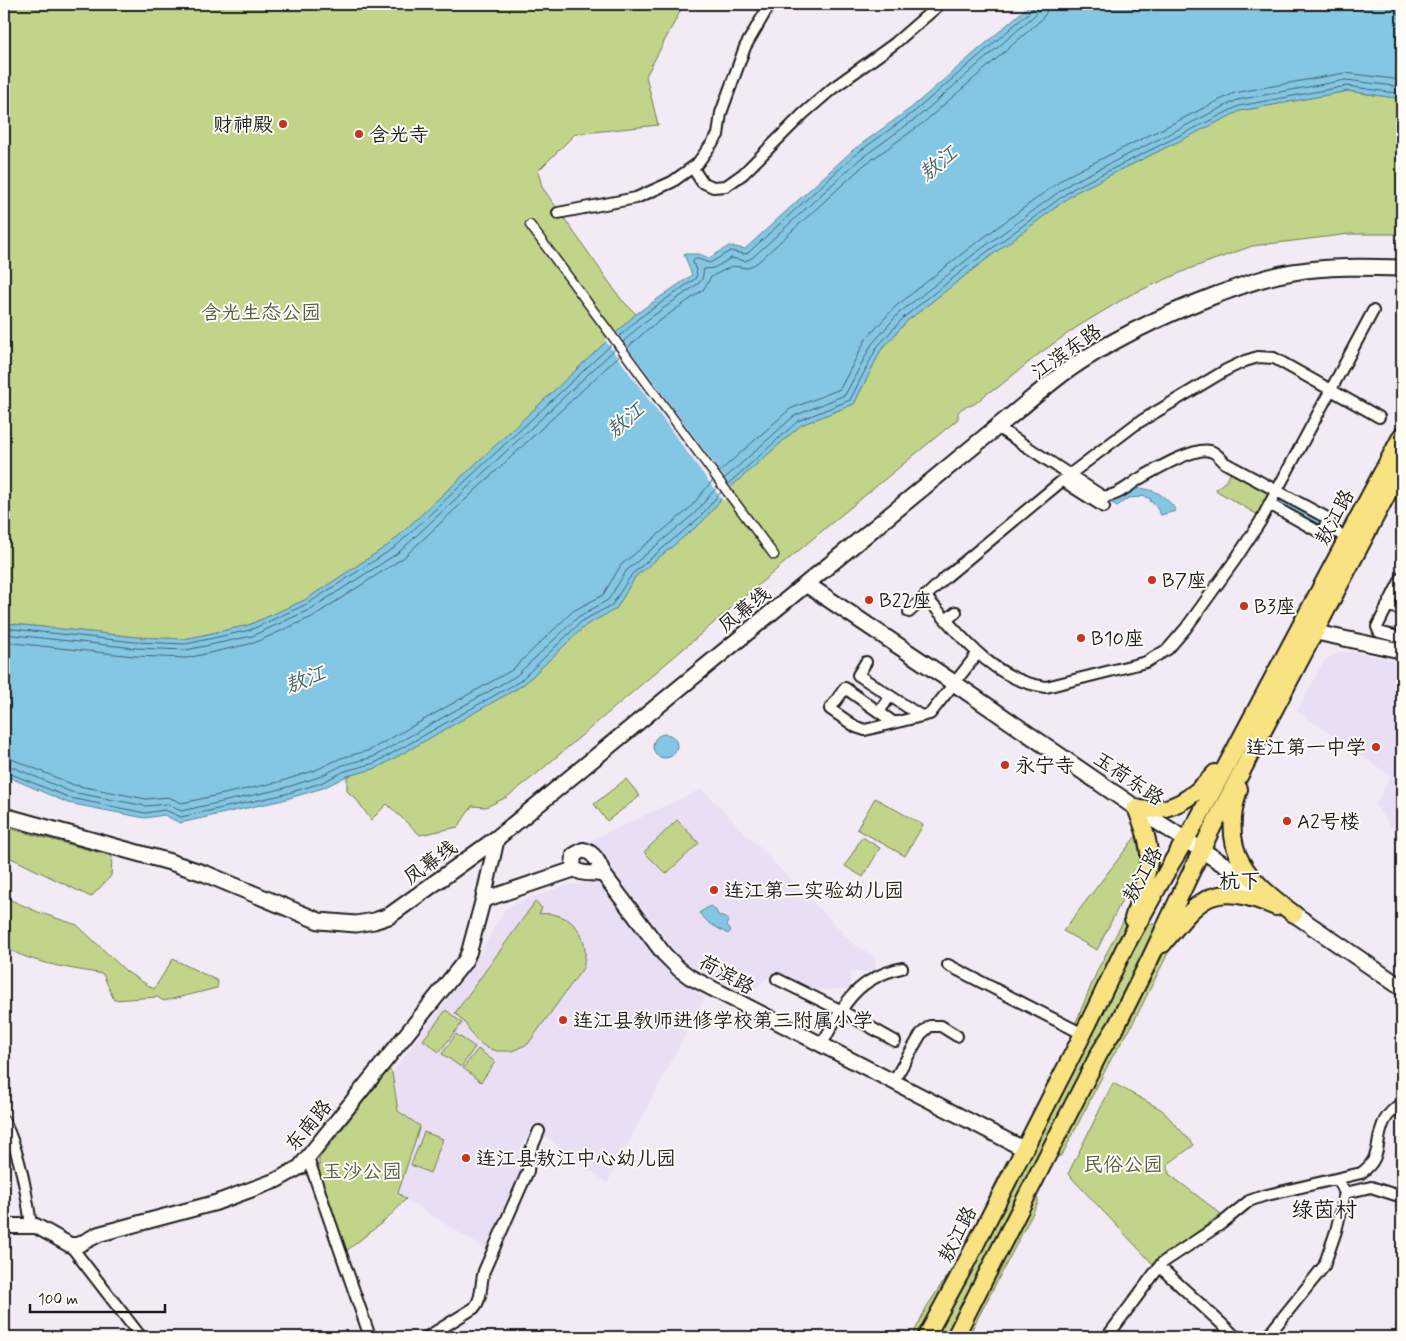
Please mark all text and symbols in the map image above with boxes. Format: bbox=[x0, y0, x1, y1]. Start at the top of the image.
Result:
place label: 财神殿 bbox=[213, 112, 273, 139]
marker: 财神殿 bbox=[277, 118, 289, 130]
place label: 含光寺 bbox=[369, 122, 429, 149]
marker: 含光寺 bbox=[353, 128, 365, 140]
water label: 敖江 bbox=[913, 139, 965, 188]
park label: 含光生态公园 bbox=[201, 300, 321, 327]
street label: 江滨东路 bbox=[1026, 318, 1108, 386]
water label: 敖江 bbox=[601, 396, 651, 445]
street label: 敖江路 bbox=[1309, 484, 1362, 551]
place label: B7座 bbox=[1162, 568, 1207, 595]
marker: B7座 bbox=[1146, 574, 1158, 586]
street label: 凤幕线 bbox=[713, 581, 777, 640]
place label: B22座 bbox=[879, 588, 932, 615]
marker: B22座 bbox=[863, 594, 875, 606]
place label: B3座 bbox=[1254, 594, 1296, 621]
marker: B3座 bbox=[1238, 600, 1250, 612]
place label: B10座 bbox=[1091, 626, 1144, 653]
marker: B10座 bbox=[1075, 632, 1087, 644]
water label: 敖江 bbox=[281, 659, 331, 701]
place label: 连江第一中学 bbox=[1246, 735, 1366, 762]
marker: 连江第一中学 bbox=[1370, 741, 1382, 753]
street label: 玉荷东路 bbox=[1087, 746, 1170, 813]
place label: 永宁寺 bbox=[1015, 753, 1075, 780]
marker: 永宁寺 bbox=[999, 759, 1011, 771]
place label: A2号楼 bbox=[1297, 809, 1360, 836]
marker: A2号楼 bbox=[1281, 815, 1293, 827]
street label: 凤幕线 bbox=[399, 835, 463, 892]
street label: 敖江路 bbox=[1117, 841, 1170, 908]
district label: 杭下 bbox=[1219, 868, 1261, 896]
place label: 连江第二实验幼儿园 bbox=[724, 878, 904, 905]
marker: 连江第二实验幼儿园 bbox=[708, 884, 720, 896]
street label: 荷滨路 bbox=[693, 949, 760, 1002]
place label: 连江县教师进修学校第三附属小学 bbox=[573, 1008, 873, 1035]
marker: 连江县教师进修学校第三附属小学 bbox=[557, 1014, 569, 1026]
street label: 东南路 bbox=[280, 1094, 339, 1158]
place label: 连江县敖江中心幼儿园 bbox=[476, 1146, 676, 1173]
marker: 连江县敖江中心幼儿园 bbox=[460, 1152, 472, 1164]
park label: 民俗公园 bbox=[1083, 1152, 1163, 1179]
park label: 玉沙公园 bbox=[322, 1159, 402, 1186]
district label: 绿茵村 bbox=[1291, 1197, 1357, 1225]
street label: 敖江路 bbox=[933, 1201, 984, 1268]
scale bar bbox=[30, 1281, 165, 1313]
text: 100 m bbox=[38, 1290, 78, 1310]

